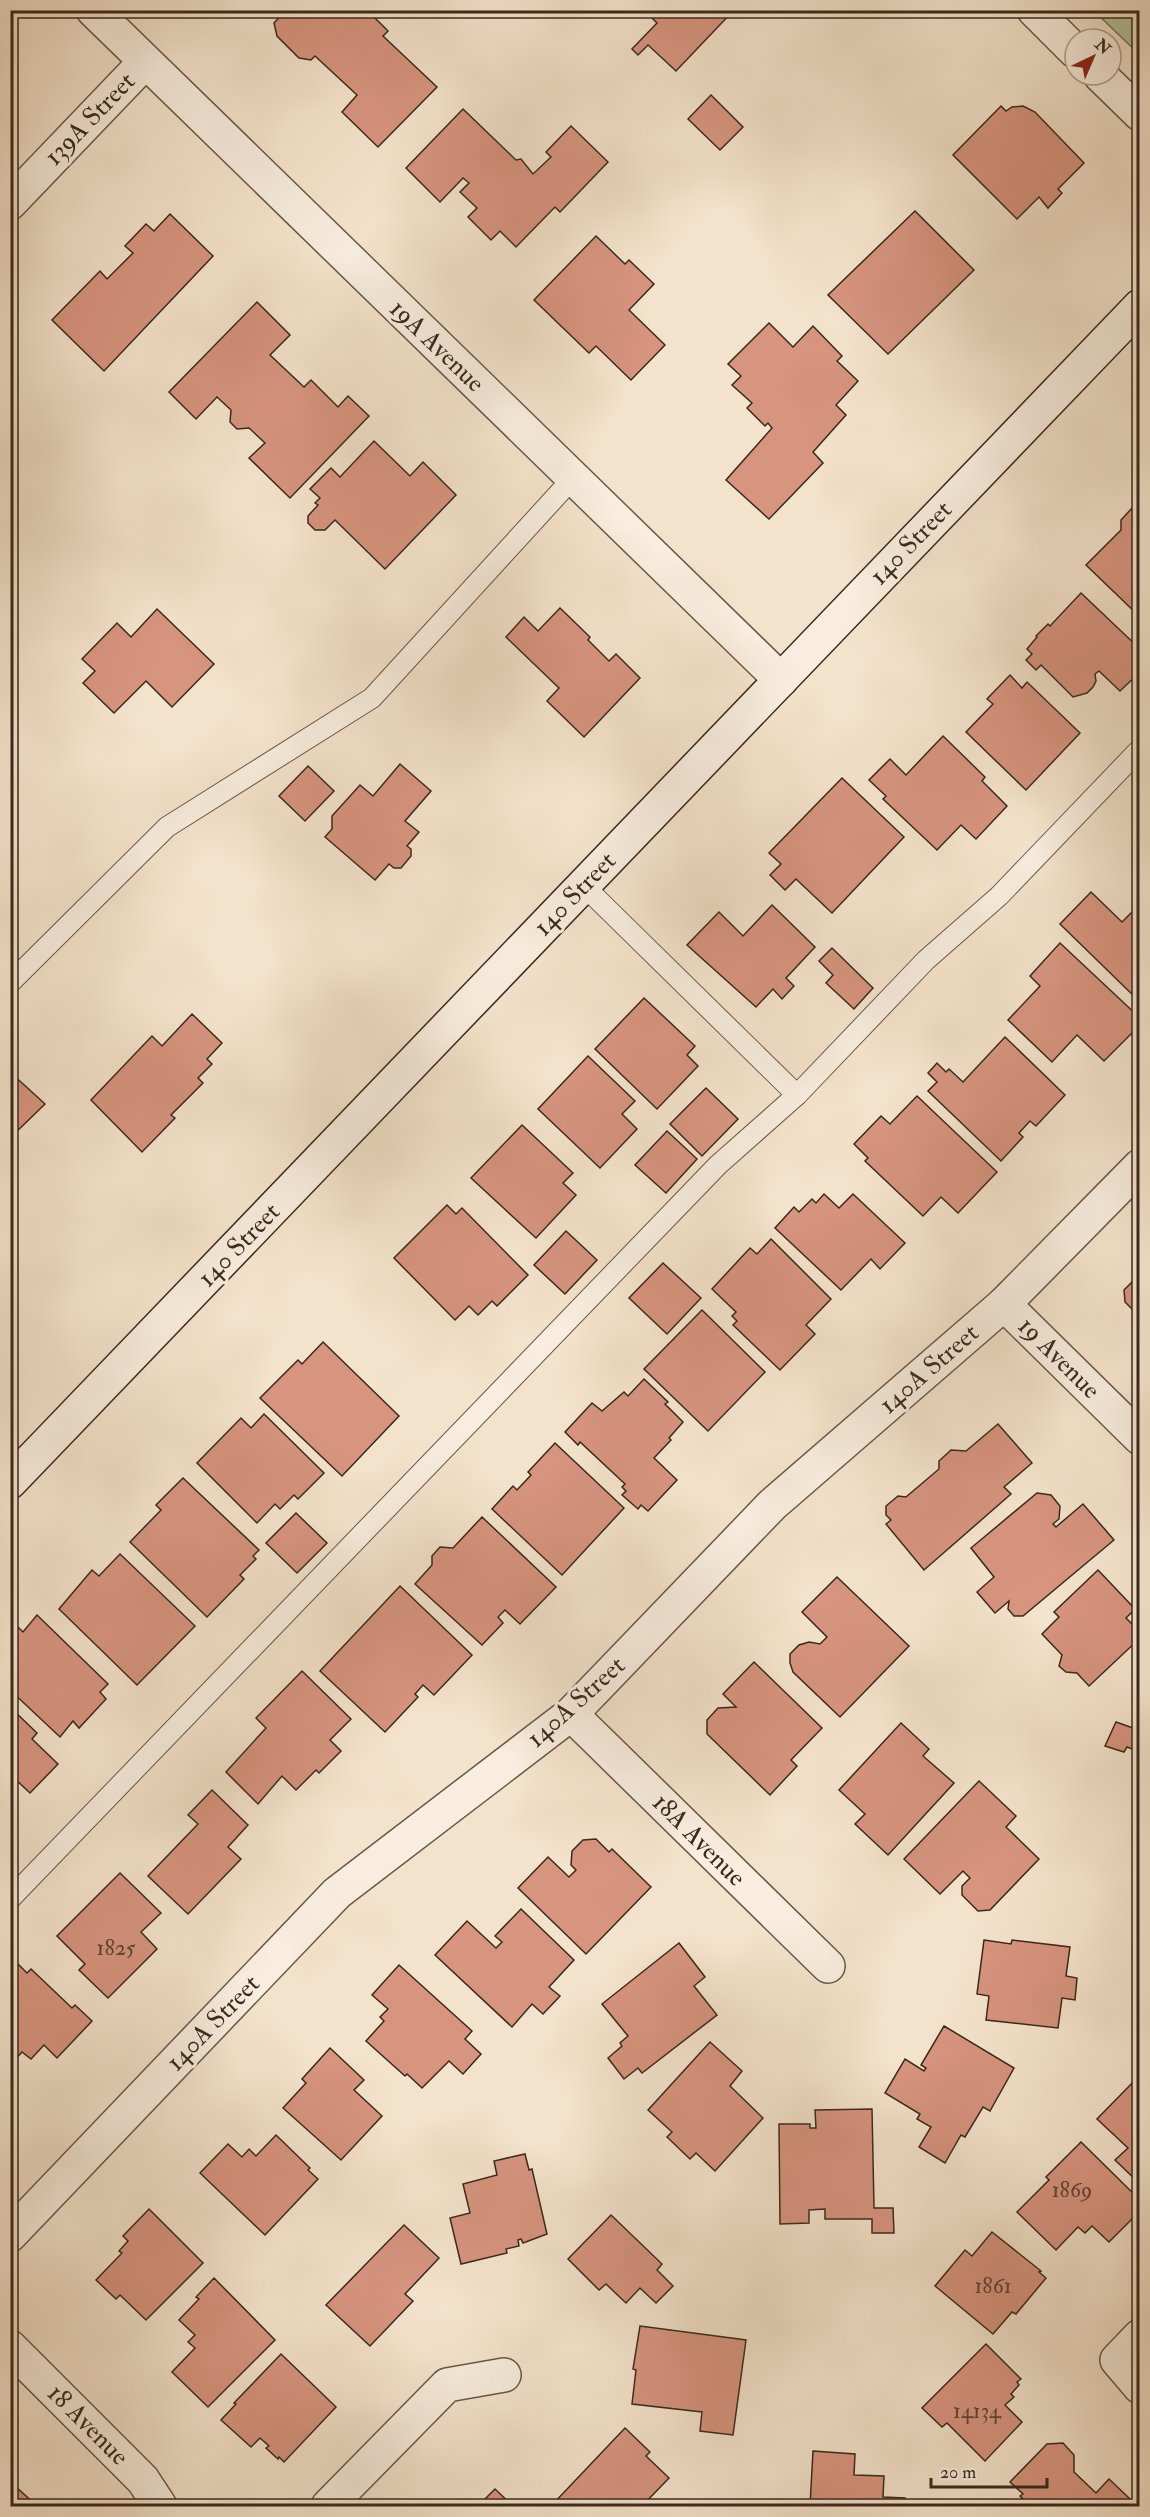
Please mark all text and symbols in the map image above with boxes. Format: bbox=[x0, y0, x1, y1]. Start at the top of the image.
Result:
north arrow bbox=[1063, 27, 1123, 87]
text: N bbox=[1090, 34, 1115, 60]
street label: 139A Street bbox=[38, 66, 142, 172]
street label: 19A Avenue bbox=[383, 293, 491, 399]
street label: 140 Street bbox=[863, 494, 959, 592]
street label: 140 Street bbox=[527, 845, 623, 943]
street label: 140 Street bbox=[191, 1196, 287, 1294]
street label: 19 Avenue bbox=[1011, 1310, 1107, 1406]
street label: 140A Street bbox=[873, 1317, 985, 1421]
street label: 140A Street bbox=[520, 1650, 632, 1754]
street label: 18A Avenue bbox=[646, 1787, 752, 1893]
house number: 1825 bbox=[97, 1934, 136, 1962]
street label: 140A Street bbox=[159, 1968, 267, 2078]
house number: 1869 bbox=[1052, 2176, 1092, 2204]
house number: 1861 bbox=[974, 2272, 1012, 2300]
street label: 18 Avenue bbox=[41, 2378, 136, 2473]
house number: 14134 bbox=[953, 2397, 1002, 2425]
scale bar bbox=[931, 2451, 1046, 2489]
text: 20 m bbox=[940, 2461, 976, 2484]

